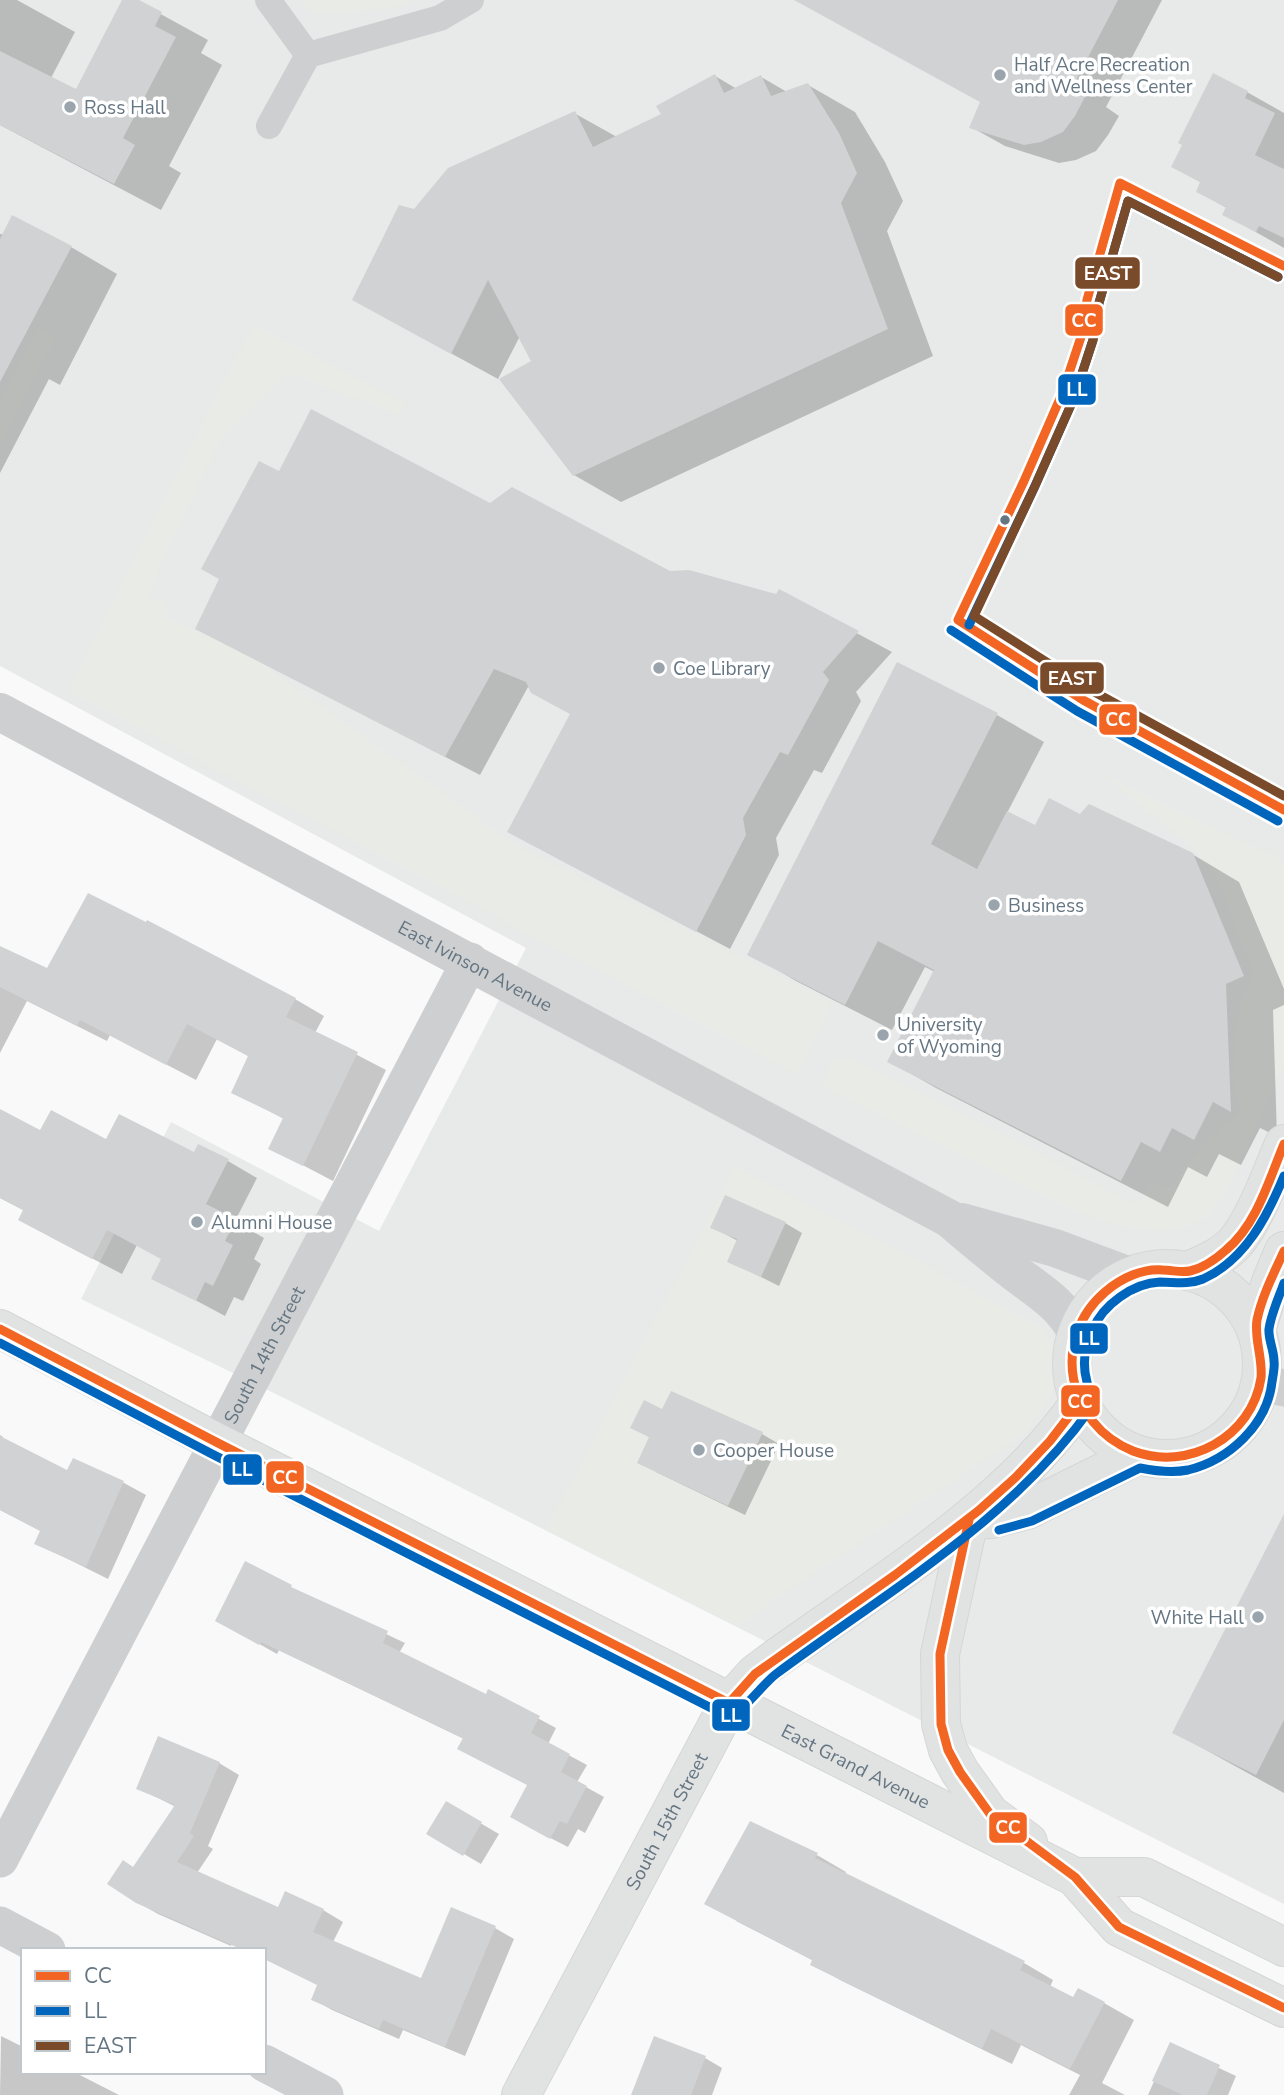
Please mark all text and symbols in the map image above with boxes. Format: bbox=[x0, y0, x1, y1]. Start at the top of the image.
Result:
place label: Half Acre Recreation and Wellness Center bbox=[1014, 52, 1193, 100]
marker: Half Acre Recreation and Wellness Center bbox=[992, 67, 1008, 83]
place label: Ross Hall bbox=[84, 95, 166, 121]
marker: Ross Hall bbox=[62, 99, 78, 115]
line badge: EAST bbox=[1074, 256, 1141, 290]
text: EAST bbox=[1084, 261, 1132, 287]
line badge: CC bbox=[1064, 303, 1104, 337]
text: CC bbox=[1071, 308, 1097, 334]
line badge: LL bbox=[1057, 373, 1097, 406]
text: LL bbox=[1066, 377, 1088, 403]
unlabelled marker bbox=[998, 513, 1012, 527]
place label: Coe Library bbox=[673, 656, 771, 682]
marker: Coe Library bbox=[651, 660, 667, 676]
line badge: EAST bbox=[1039, 661, 1105, 695]
text: EAST bbox=[1048, 666, 1096, 692]
line badge: CC bbox=[1098, 703, 1138, 736]
text: CC bbox=[1105, 707, 1131, 733]
place label: Business bbox=[1008, 893, 1084, 919]
marker: Business bbox=[986, 897, 1002, 913]
street label: East Ivinson Avenue bbox=[393, 915, 557, 1019]
place label: University of Wyoming bbox=[897, 1012, 1002, 1060]
marker: University of Wyoming bbox=[875, 1027, 891, 1043]
place label: Alumni House bbox=[211, 1210, 332, 1236]
marker: Alumni House bbox=[189, 1214, 205, 1230]
street label: South 14th Street bbox=[218, 1282, 312, 1429]
line badge: LL bbox=[1069, 1322, 1109, 1355]
text: LL bbox=[1078, 1326, 1100, 1352]
line badge: CC bbox=[1060, 1384, 1101, 1418]
text: CC bbox=[1067, 1389, 1093, 1415]
place label: Cooper House bbox=[713, 1438, 834, 1464]
marker: Cooper House bbox=[691, 1442, 707, 1458]
line badge: LL bbox=[222, 1453, 263, 1486]
text: LL bbox=[231, 1457, 253, 1483]
line badge: CC bbox=[265, 1460, 305, 1494]
text: CC bbox=[272, 1465, 298, 1491]
place label: White Hall bbox=[1151, 1605, 1244, 1631]
marker: White Hall bbox=[1250, 1609, 1266, 1625]
line badge: LL bbox=[711, 1698, 751, 1732]
text: LL bbox=[720, 1703, 742, 1729]
street label: East Grand Avenue bbox=[777, 1718, 934, 1815]
street label: South 15th Street bbox=[620, 1748, 715, 1895]
line badge: CC bbox=[988, 1811, 1028, 1844]
text: CC bbox=[995, 1815, 1021, 1841]
legend bbox=[21, 1948, 266, 2074]
text: CC bbox=[84, 1962, 112, 1990]
text: LL bbox=[84, 1997, 107, 2025]
text: EAST bbox=[84, 2032, 137, 2060]

